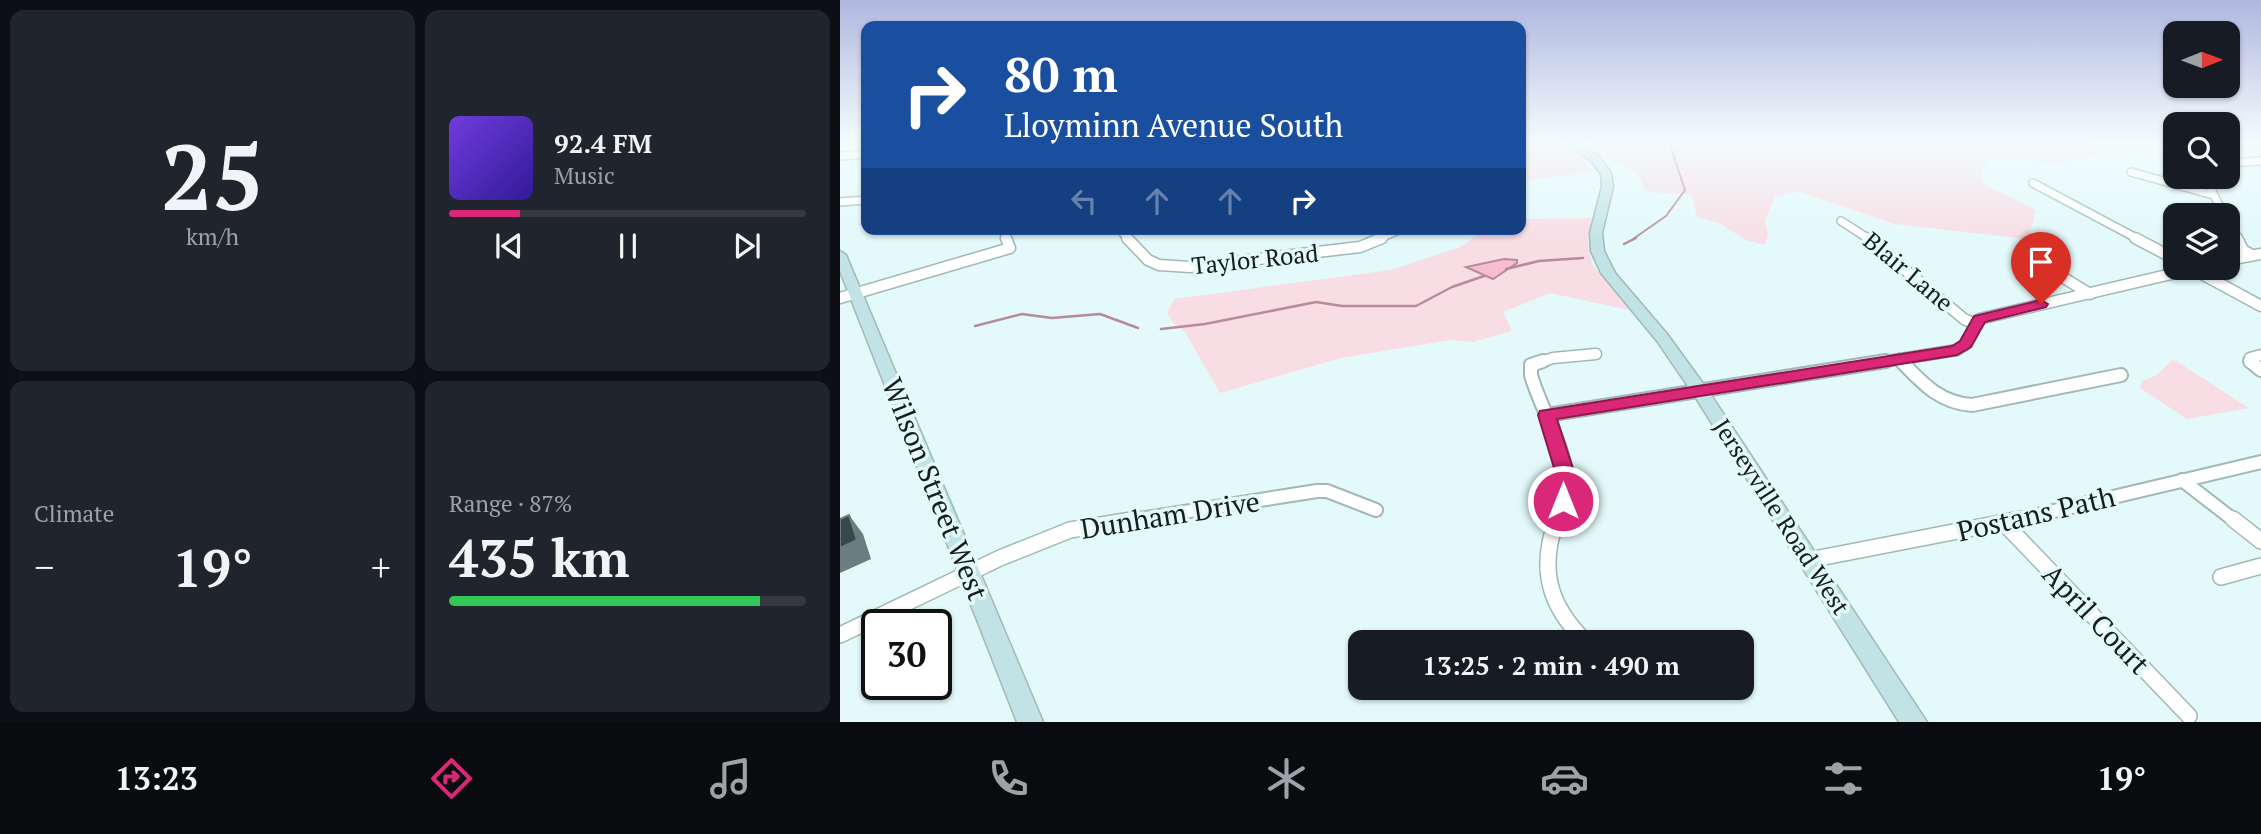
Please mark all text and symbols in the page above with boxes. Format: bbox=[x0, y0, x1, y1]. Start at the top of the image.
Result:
north arrow bbox=[2163, 21, 2240, 98]
map controls bbox=[2163, 21, 2240, 280]
text: 80 m bbox=[1004, 41, 1118, 106]
icon: right bbox=[889, 49, 980, 140]
text: Lloyminn Avenue South bbox=[1004, 104, 1343, 146]
button: search bbox=[2163, 112, 2240, 189]
text: 25 bbox=[161, 115, 264, 236]
text: 92.4 FM bbox=[554, 126, 652, 160]
text: Music bbox=[554, 160, 615, 191]
icon: left bbox=[1065, 182, 1103, 220]
icon: ahead bbox=[1138, 182, 1176, 220]
icon: ahead bbox=[1211, 182, 1249, 220]
icon: right bbox=[1284, 182, 1322, 220]
button: layers bbox=[2163, 203, 2240, 280]
text: km/h bbox=[186, 221, 239, 252]
street label: Blair Lane bbox=[1857, 224, 1960, 318]
icon: previous bbox=[490, 227, 528, 265]
icon: pause bbox=[609, 227, 647, 265]
icon: next bbox=[728, 227, 766, 265]
pin bbox=[2011, 232, 2071, 304]
street label: Taylor Road bbox=[1190, 236, 1320, 282]
icon: arrive bbox=[2022, 243, 2060, 281]
street label: Wilson Street West bbox=[874, 372, 997, 606]
street label: Jerseyville Road West bbox=[1706, 412, 1857, 621]
position arrow bbox=[1526, 464, 1600, 538]
street label: Postans Path bbox=[1953, 477, 2119, 550]
street label: Dunham Drive bbox=[1078, 482, 1262, 547]
text: Range · 87% bbox=[449, 488, 572, 519]
text: Climate bbox=[34, 498, 114, 529]
text: 435 km bbox=[449, 523, 630, 592]
text: 19° bbox=[172, 533, 253, 602]
text: − bbox=[34, 542, 54, 592]
text: + bbox=[371, 542, 391, 592]
street label: April Court bbox=[2035, 556, 2159, 682]
speed limit sign: 30 bbox=[861, 609, 952, 700]
text: 13:25 · 2 min · 490 m bbox=[1422, 648, 1680, 682]
icon: directions bbox=[427, 754, 476, 803]
icon: music bbox=[706, 754, 755, 803]
icon: phone bbox=[984, 754, 1033, 803]
icon: climate bbox=[1262, 754, 1311, 803]
icon: car bbox=[1540, 754, 1589, 803]
icon: filters bbox=[1819, 754, 1868, 803]
text: 13:23 bbox=[115, 757, 198, 799]
text: 19° bbox=[2097, 757, 2146, 799]

